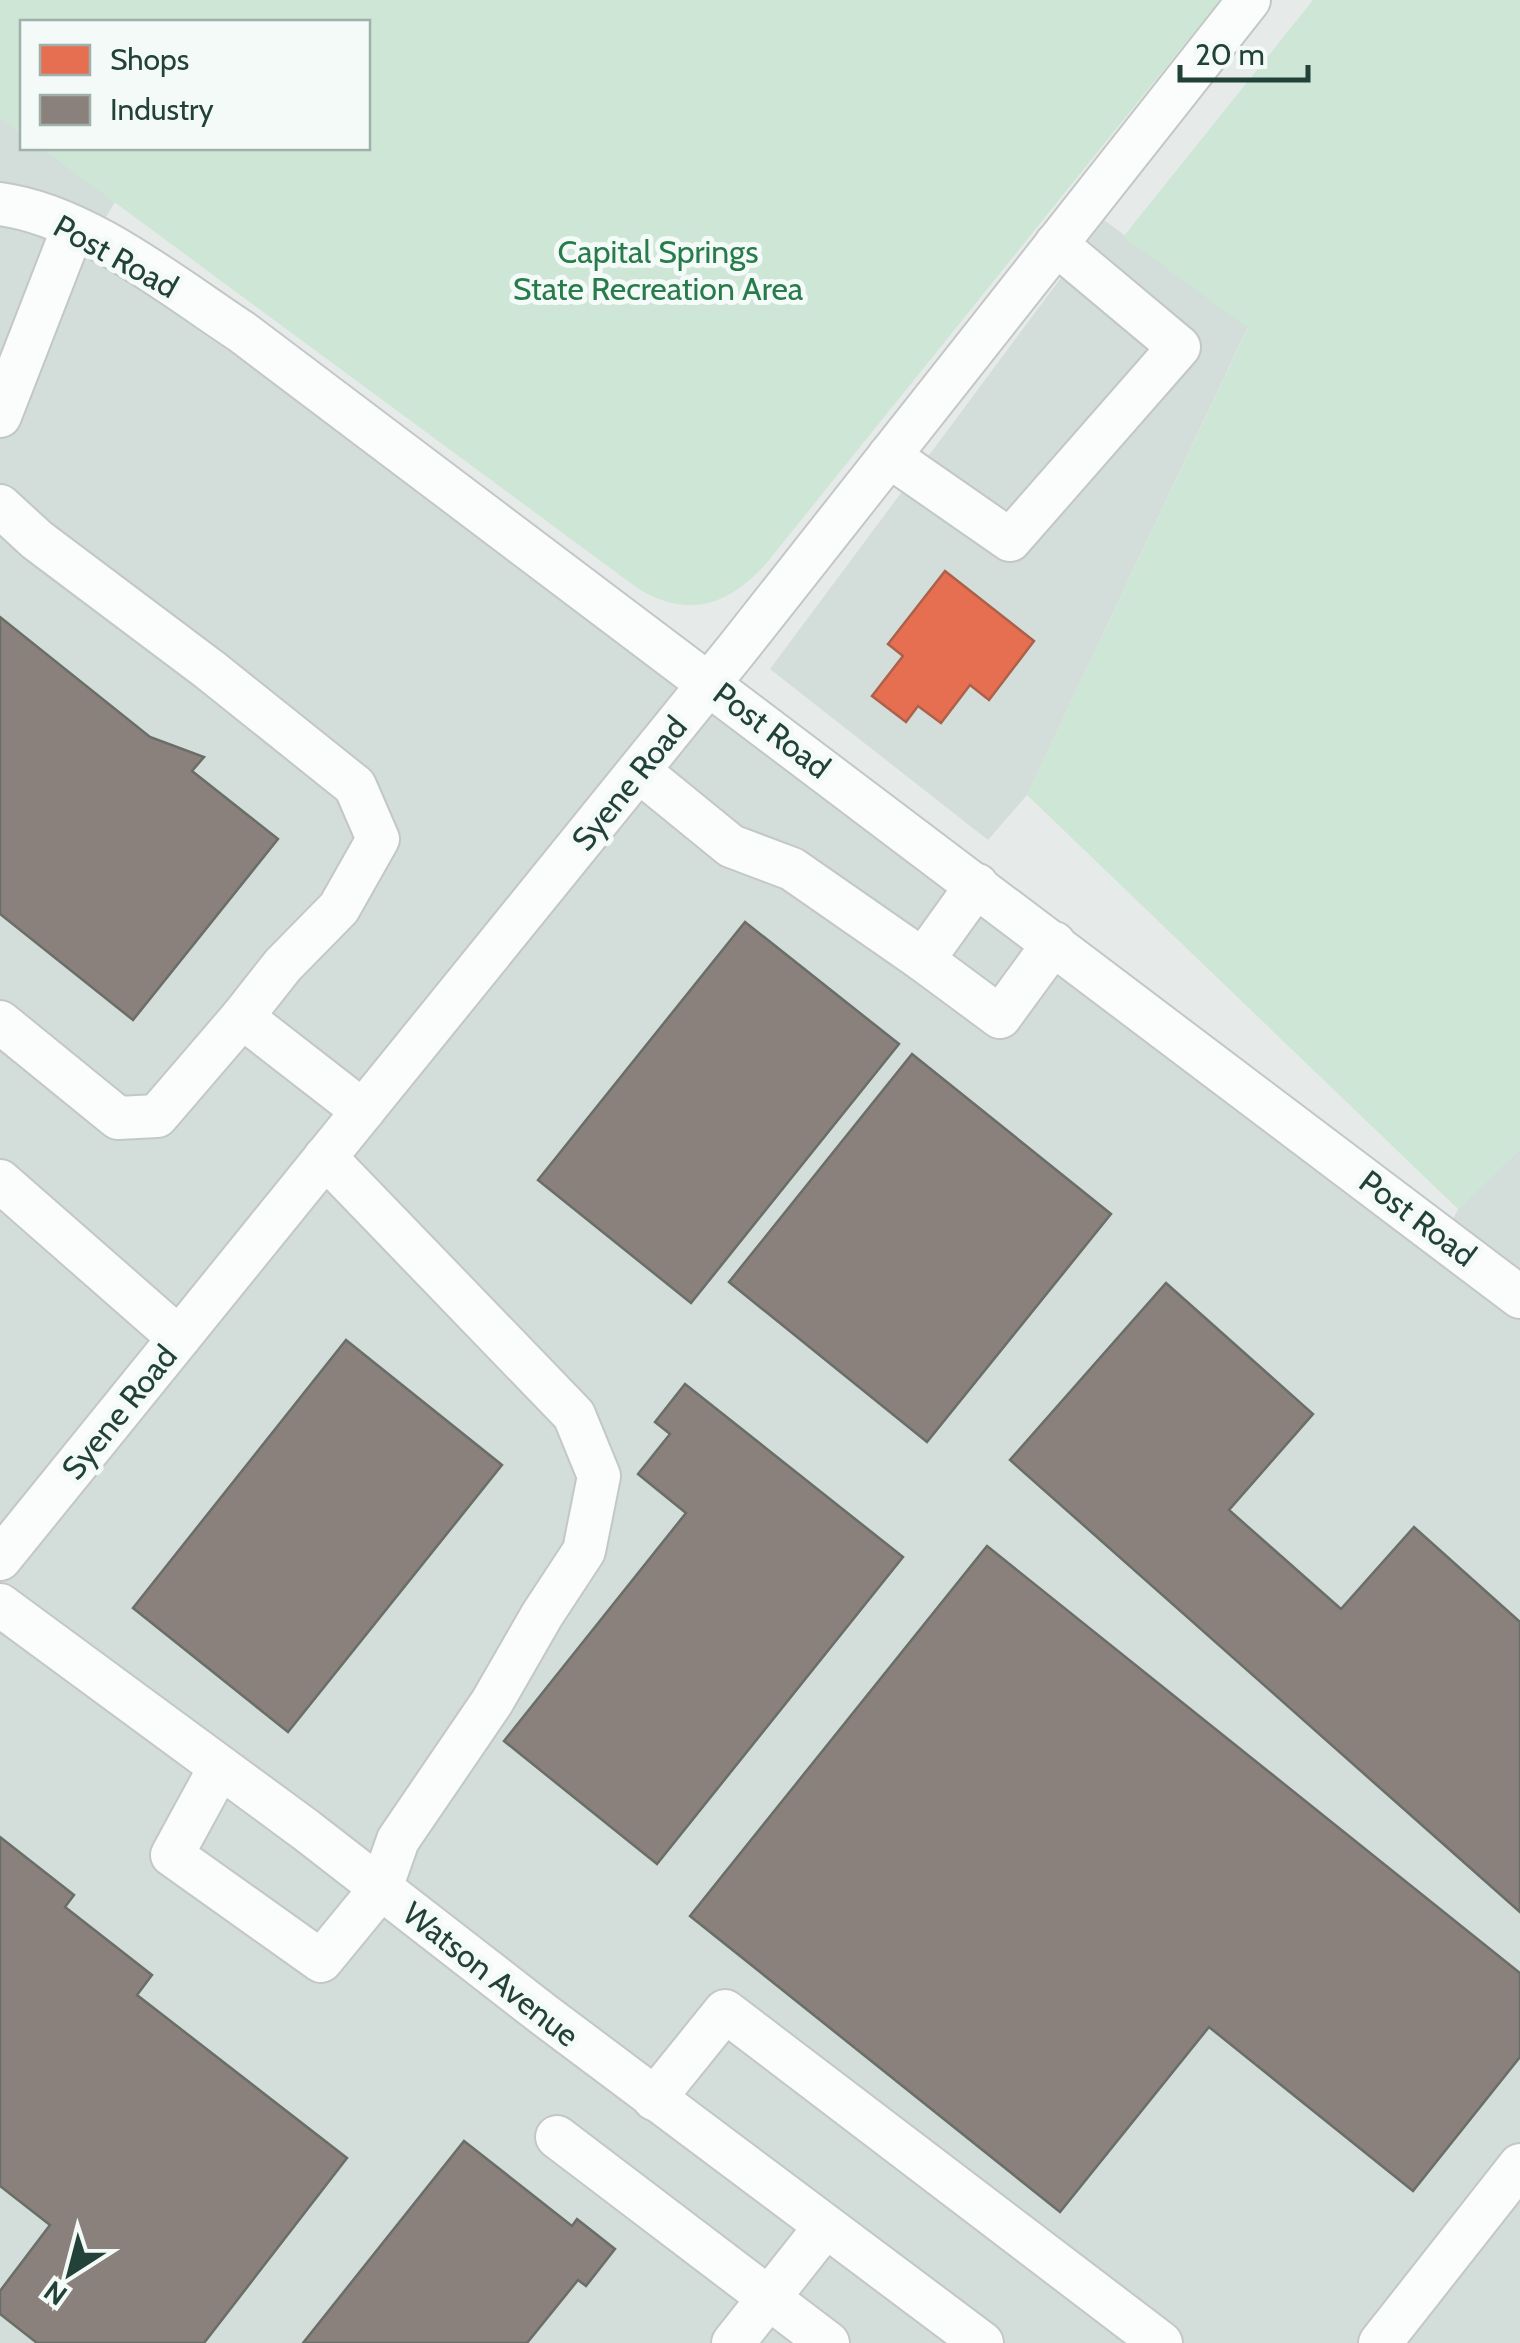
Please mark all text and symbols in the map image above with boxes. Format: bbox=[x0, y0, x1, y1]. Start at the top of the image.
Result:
legend bbox=[20, 20, 370, 150]
scale bar bbox=[1180, 20, 1308, 82]
text: 20 m bbox=[1195, 36, 1265, 73]
text: Shops bbox=[110, 41, 189, 78]
text: Industry bbox=[110, 91, 214, 128]
street label: Post Road bbox=[47, 206, 185, 306]
park label: Capital Springs State Recreation Area bbox=[513, 232, 804, 308]
street label: Post Road bbox=[706, 673, 838, 787]
street label: Syene Road bbox=[563, 708, 695, 858]
street label: Post Road bbox=[1352, 1161, 1484, 1275]
street label: Syene Road bbox=[53, 1337, 185, 1487]
street label: Watson Avenue bbox=[395, 1893, 587, 2055]
north arrow bbox=[20, 2223, 120, 2323]
text: N bbox=[37, 2274, 73, 2313]

